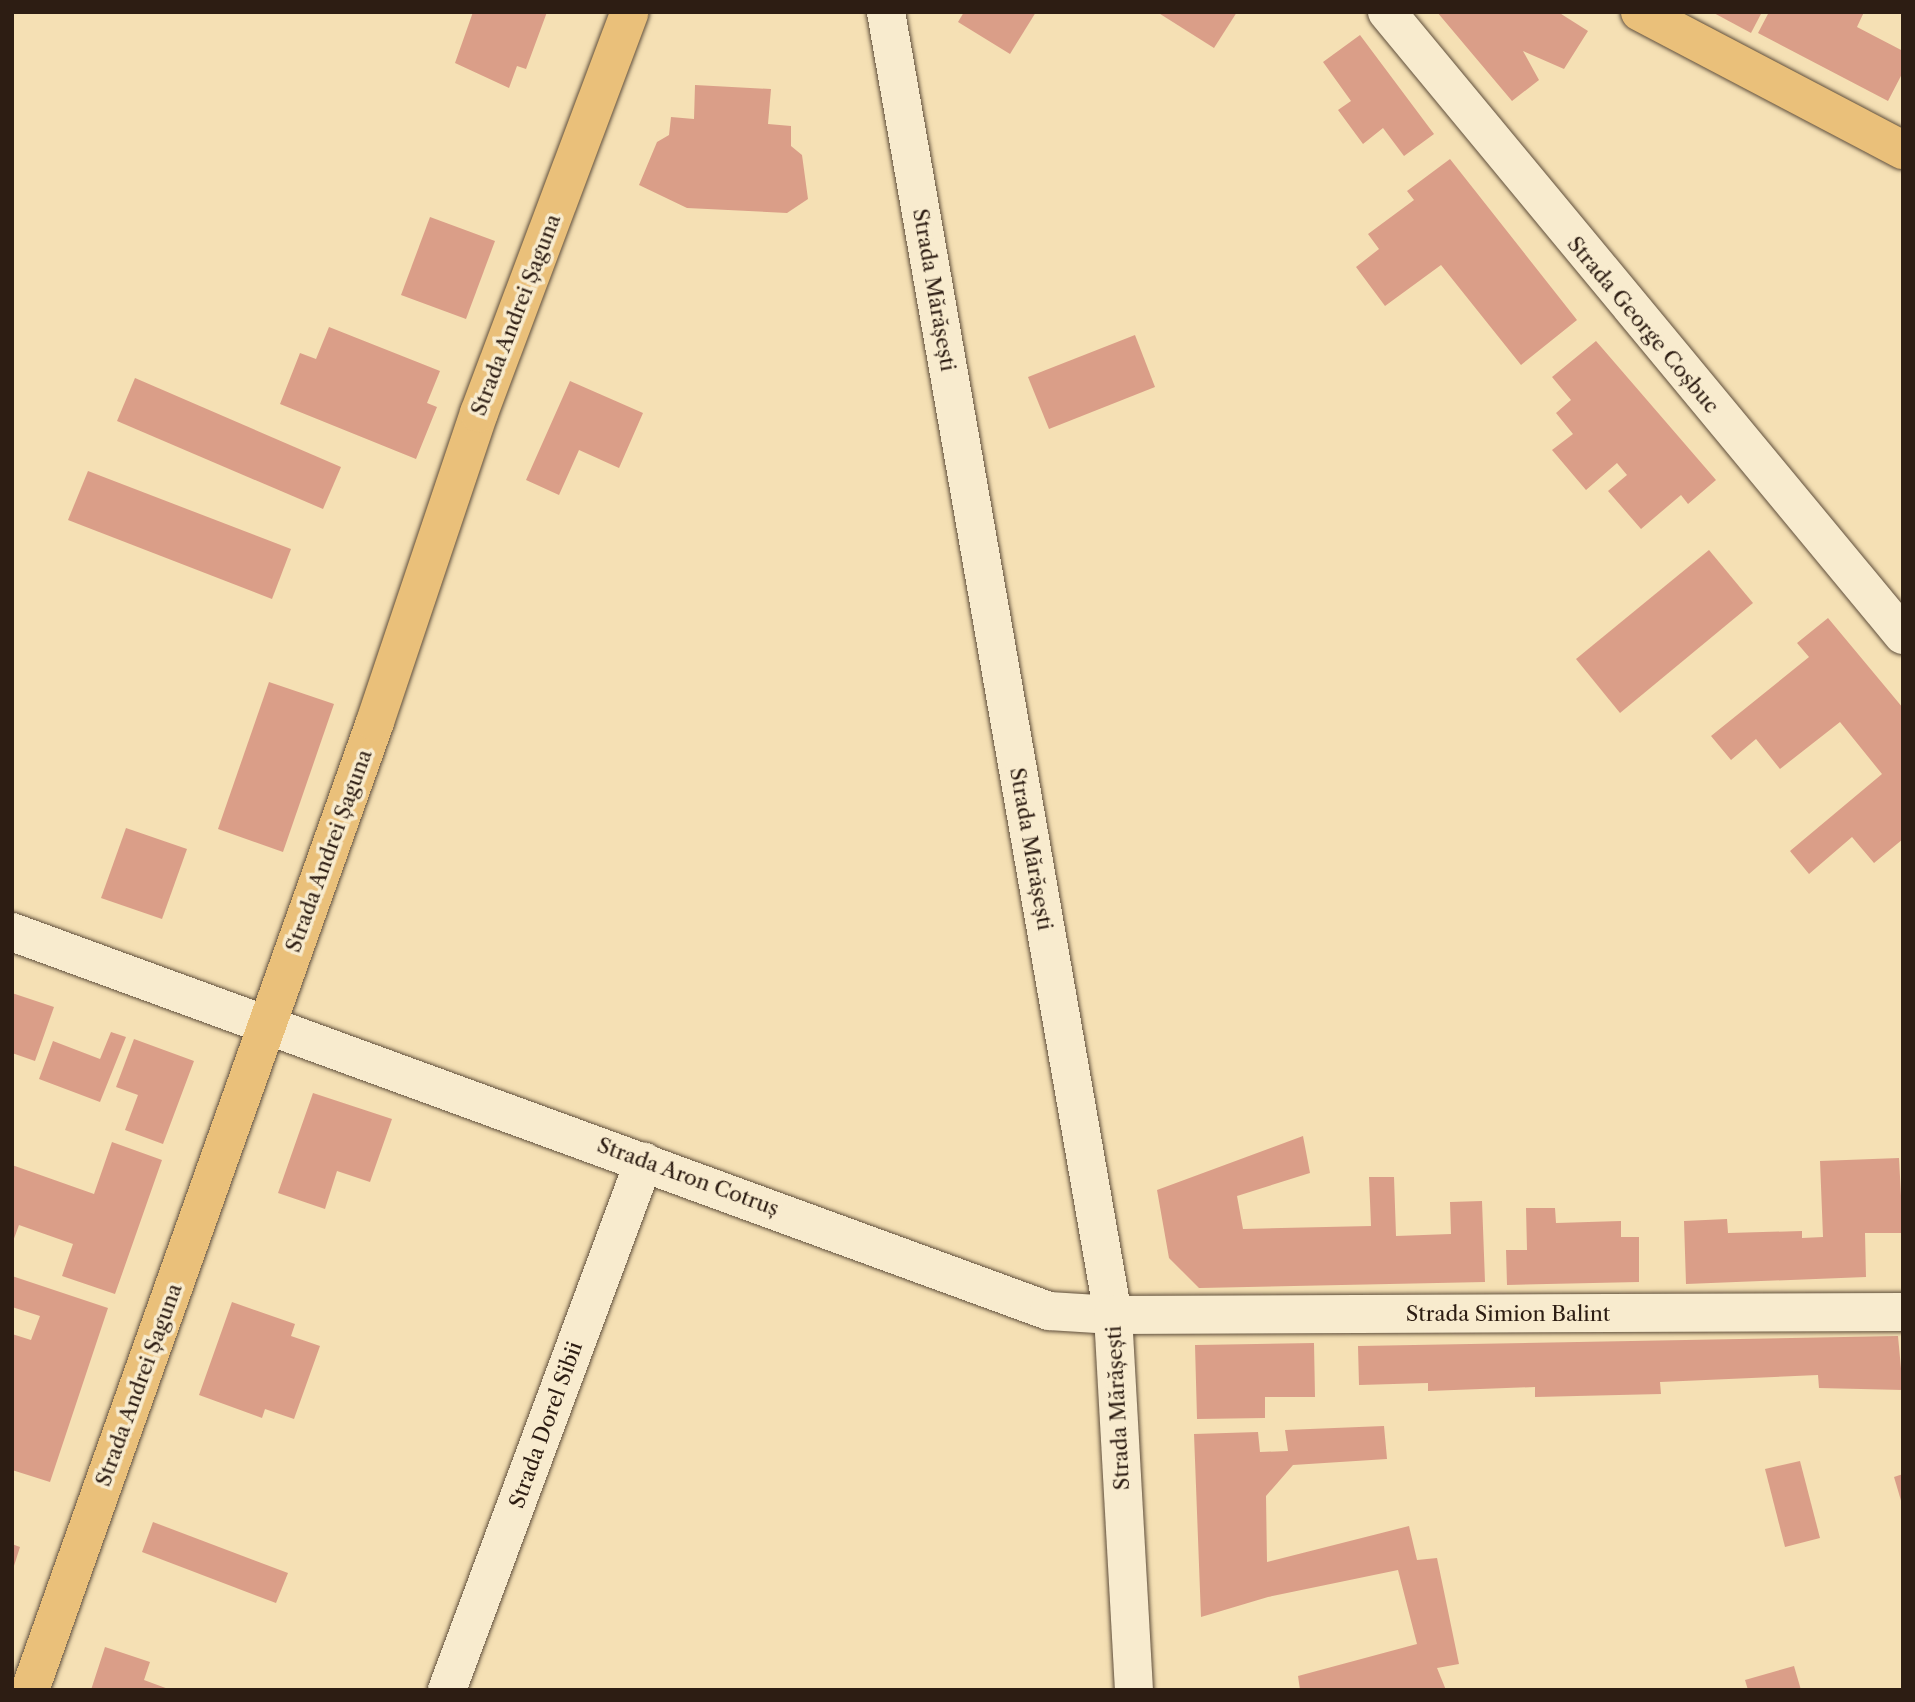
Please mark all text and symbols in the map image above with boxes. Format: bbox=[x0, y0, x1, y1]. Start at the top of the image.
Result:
street label: Strada Mărășești bbox=[907, 207, 961, 373]
street label: Strada Andrei Șaguna bbox=[466, 210, 566, 420]
street label: Strada George Coșbuc bbox=[1562, 232, 1724, 418]
street label: Strada Andrei Șaguna bbox=[280, 746, 378, 956]
street label: Strada Mărășești bbox=[1004, 766, 1058, 932]
street label: Strada Aron Cotruș bbox=[593, 1132, 783, 1222]
street label: Strada Andrei Șaguna bbox=[90, 1280, 188, 1490]
street label: Strada Simion Balint bbox=[1406, 1301, 1610, 1327]
street label: Strada Mărășești bbox=[1101, 1325, 1135, 1491]
street label: Strada Dorel Sibii bbox=[504, 1338, 588, 1512]

